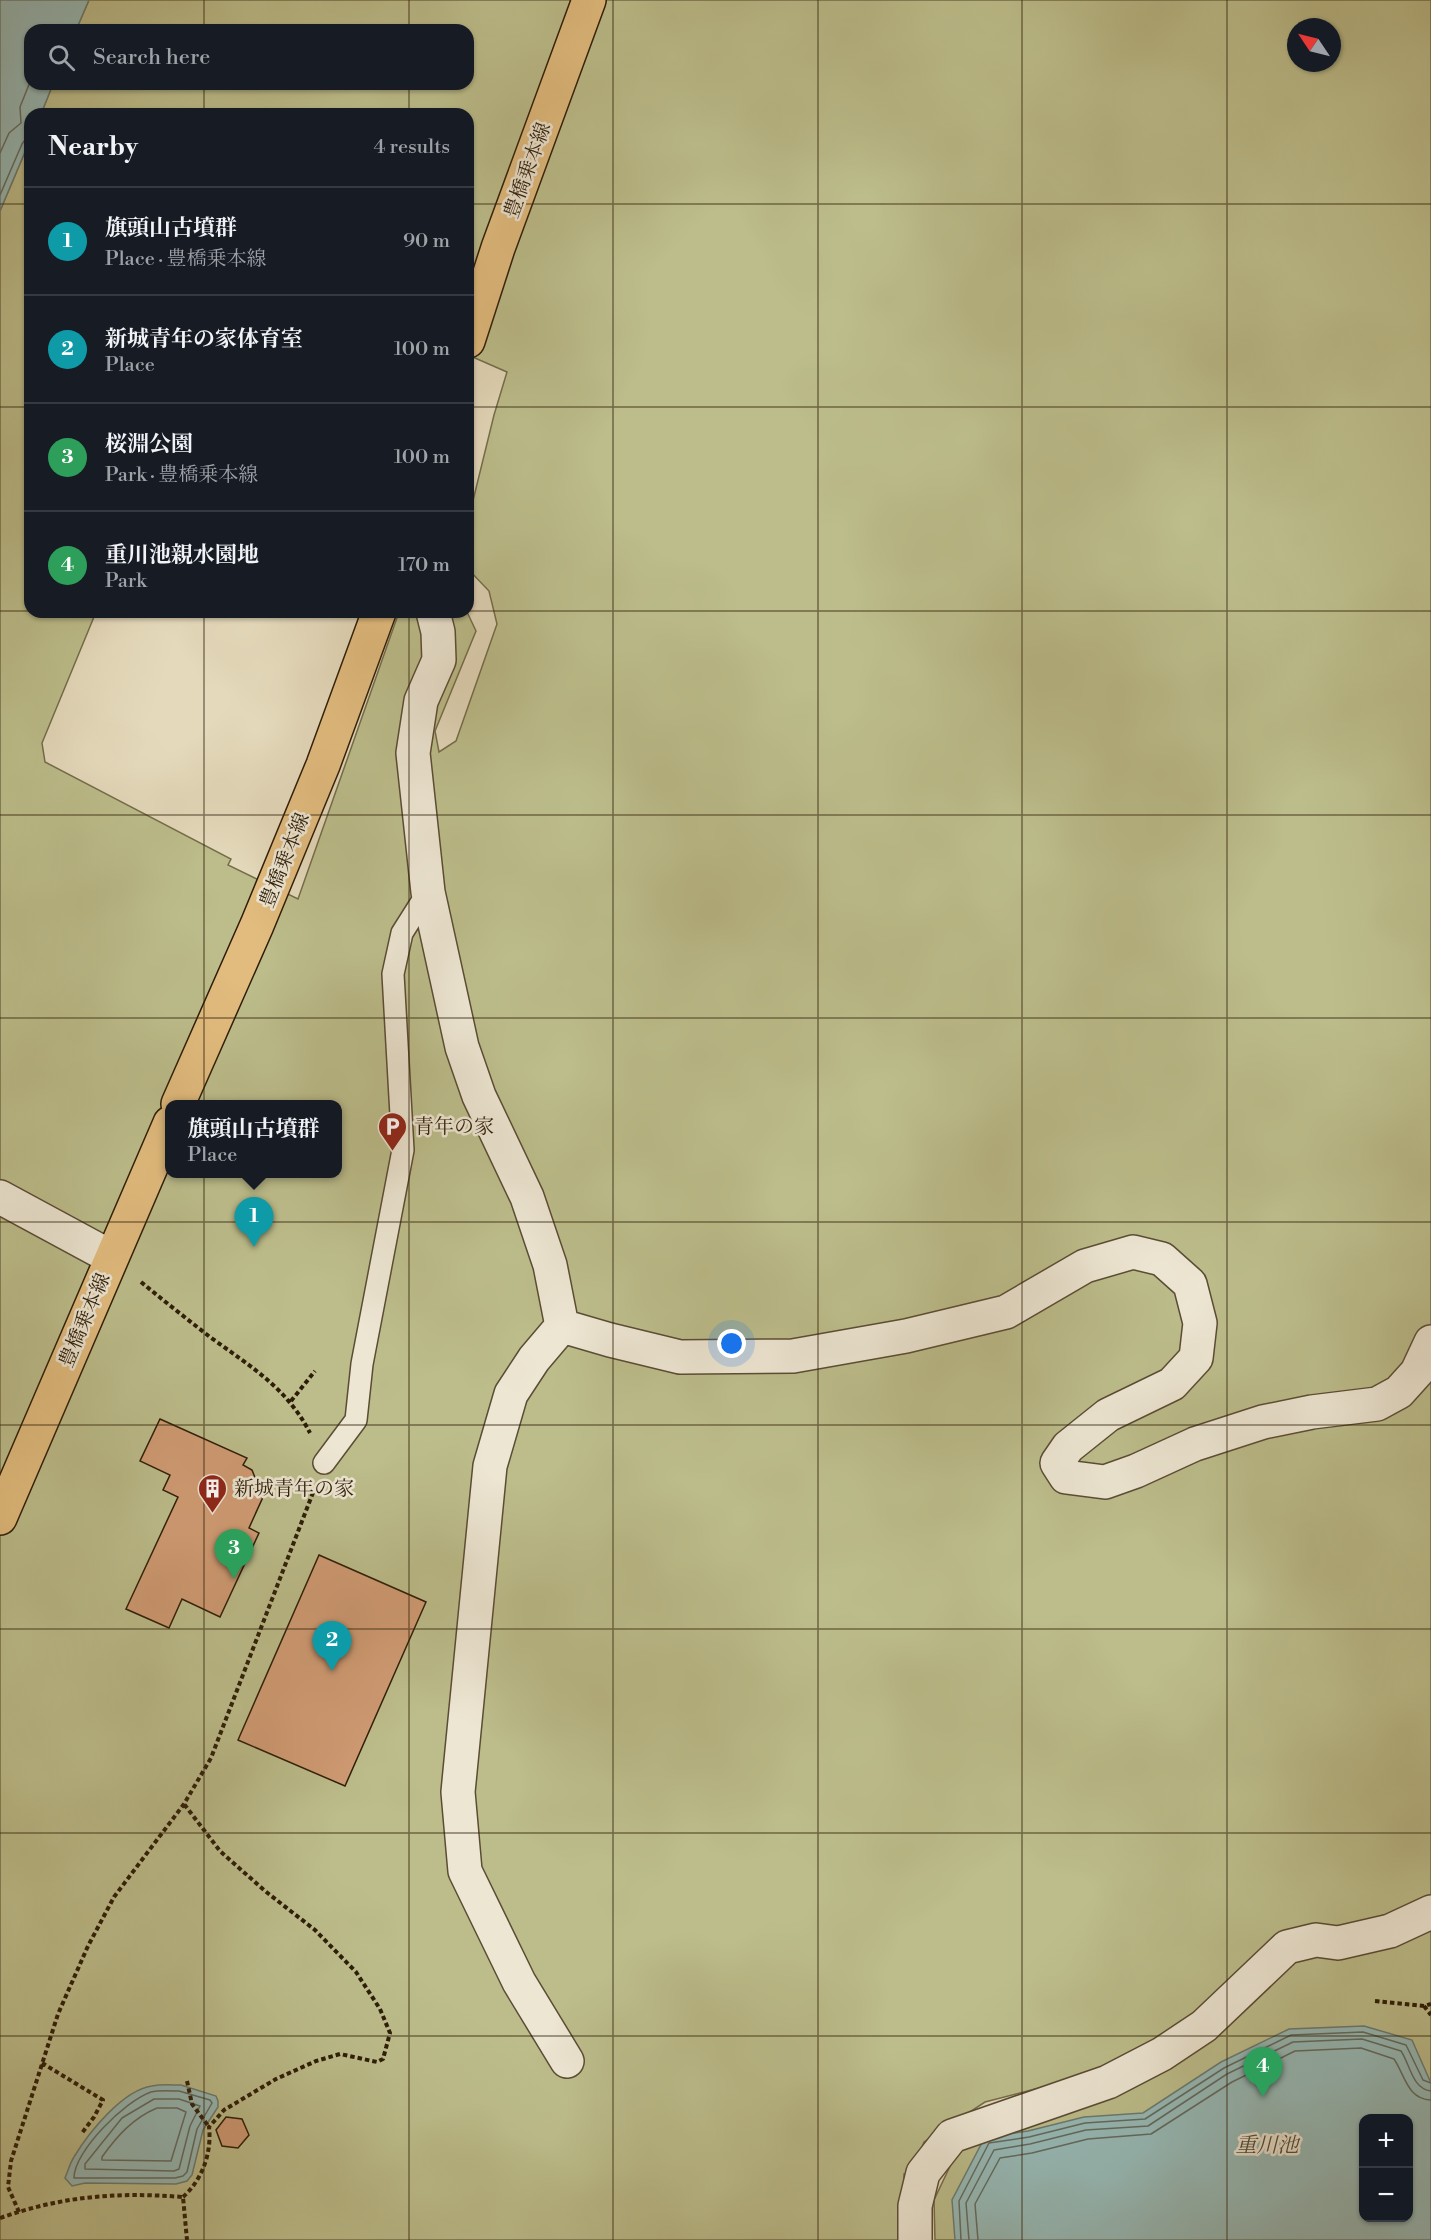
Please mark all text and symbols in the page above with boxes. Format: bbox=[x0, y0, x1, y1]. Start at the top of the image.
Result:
north arrow bbox=[1287, 18, 1341, 72]
search box bbox=[24, 24, 474, 90]
icon: search bbox=[45, 41, 78, 74]
text: Search here bbox=[93, 44, 210, 71]
street label: 豊橋乗本線 bbox=[500, 119, 557, 222]
text: Nearby bbox=[48, 131, 138, 163]
text: 4 results bbox=[373, 135, 450, 160]
text: 旗頭山古墳群 bbox=[105, 215, 237, 242]
text: 1 bbox=[63, 229, 72, 254]
text: 90 m bbox=[403, 229, 450, 254]
text: Place · 豊橋乗本線 bbox=[105, 247, 266, 272]
text: 新城青年の家体育室 bbox=[105, 326, 303, 353]
text: 2 bbox=[61, 337, 74, 362]
text: 100 m bbox=[394, 337, 450, 362]
text: Place bbox=[105, 353, 155, 378]
text: 桜淵公園 bbox=[105, 431, 193, 458]
text: 3 bbox=[61, 445, 74, 470]
text: 100 m bbox=[394, 445, 450, 470]
text: Park · 豊橋乗本線 bbox=[105, 463, 258, 488]
text: 重川池親水園地 bbox=[105, 542, 259, 569]
text: 4 bbox=[61, 553, 74, 578]
text: 170 m bbox=[398, 553, 450, 578]
text: Park bbox=[105, 569, 147, 594]
street label: 豊橋乗本線 bbox=[255, 810, 316, 912]
popup bbox=[165, 1100, 342, 1178]
parking icon: 青年の家 bbox=[377, 1110, 409, 1152]
place label: 青年の家 bbox=[414, 1115, 494, 1140]
text: 旗頭山古墳群 bbox=[187, 1116, 320, 1143]
text: Place bbox=[187, 1143, 237, 1168]
pin: 1 bbox=[234, 1198, 274, 1247]
street label: 豊橋乗本線 bbox=[54, 1270, 116, 1371]
your location bbox=[717, 1329, 746, 1358]
building icon: 新城青年の家 bbox=[197, 1472, 229, 1514]
place label: 新城青年の家 bbox=[234, 1477, 354, 1502]
pin: 3 bbox=[214, 1530, 254, 1579]
pin: 2 bbox=[312, 1622, 352, 1671]
pin: 4 bbox=[1244, 2048, 1282, 2097]
map controls bbox=[1359, 2114, 1413, 2222]
button: + bbox=[1359, 2114, 1413, 2168]
water label: 重川池 bbox=[1236, 2133, 1300, 2159]
button: − bbox=[1359, 2168, 1413, 2222]

